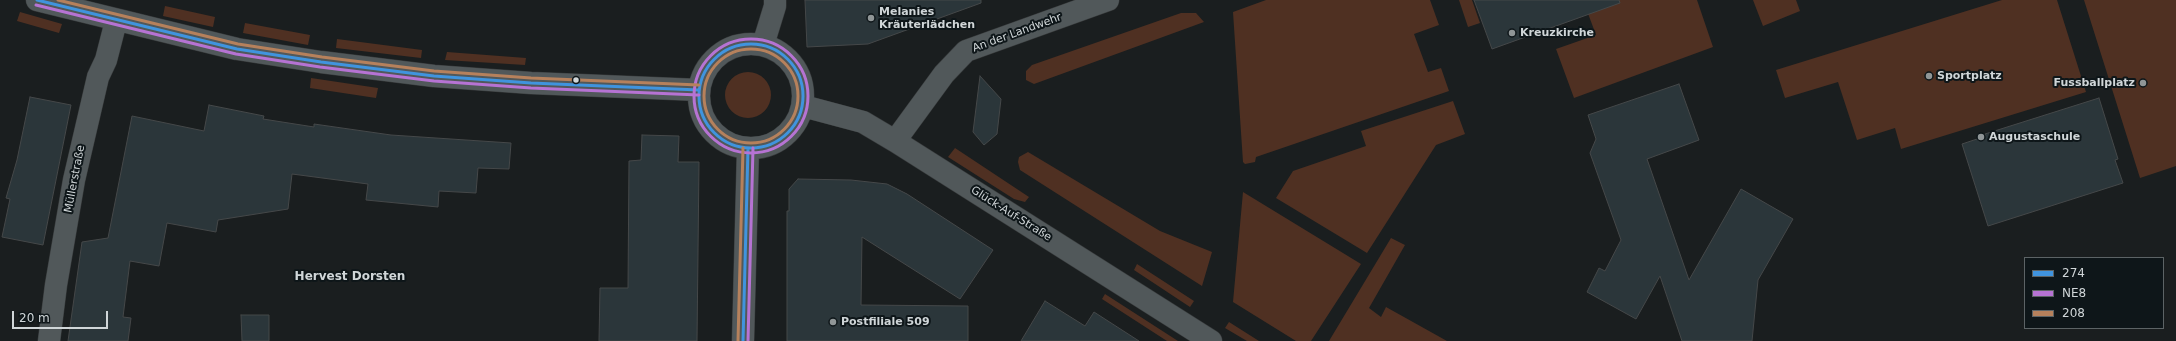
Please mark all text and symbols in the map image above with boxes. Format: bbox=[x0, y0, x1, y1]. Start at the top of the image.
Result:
place label: Melanies Kräuterlädchen bbox=[879, 5, 975, 31]
street label: An der Landwehr bbox=[971, 11, 1063, 55]
marker: Melanies Kräuterlädchen bbox=[866, 13, 876, 23]
place label: Kreuzkirche bbox=[1520, 26, 1594, 40]
marker: Kreuzkirche bbox=[1507, 28, 1517, 38]
place label: Sportplatz bbox=[1937, 69, 2002, 83]
marker: Sportplatz bbox=[1924, 71, 1934, 81]
unlabelled marker bbox=[571, 75, 581, 85]
place label: Fussballplatz bbox=[2054, 76, 2135, 90]
marker: Fussballplatz bbox=[2138, 78, 2148, 88]
place label: Augustaschule bbox=[1989, 130, 2080, 144]
marker: Augustaschule bbox=[1976, 132, 1986, 142]
street label: Müllerstraße bbox=[62, 144, 88, 214]
street label: Glück-Auf-Straße bbox=[968, 184, 1054, 244]
legend bbox=[2024, 257, 2164, 329]
text: 274 bbox=[2062, 266, 2085, 280]
district label: Hervest Dorsten bbox=[295, 270, 405, 284]
text: NE8 bbox=[2062, 286, 2086, 300]
scale bar bbox=[14, 303, 110, 329]
text: 208 bbox=[2062, 306, 2085, 320]
text: 20 m bbox=[19, 311, 50, 325]
place label: Postfiliale 509 bbox=[841, 315, 930, 329]
marker: Postfiliale 509 bbox=[828, 317, 838, 327]

